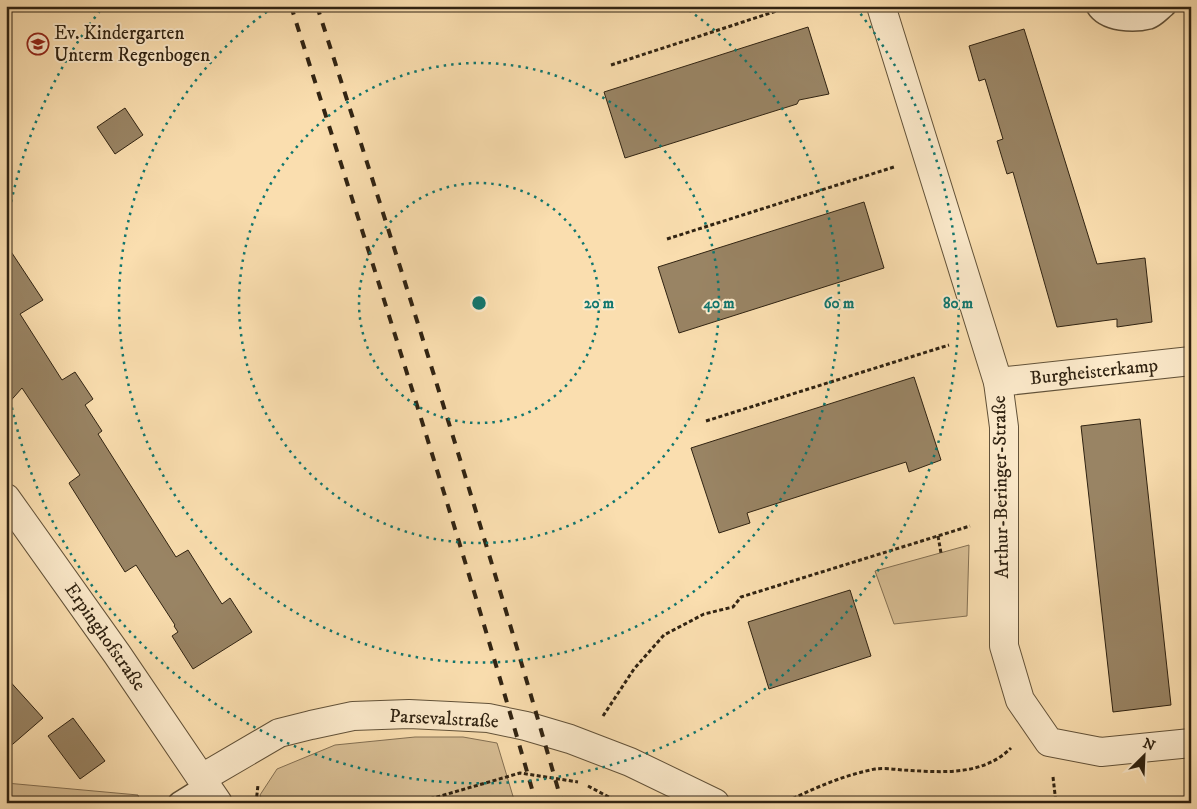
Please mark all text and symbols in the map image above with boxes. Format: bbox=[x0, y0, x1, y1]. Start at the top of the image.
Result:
place label: Ev. Kindergarten Unterm Regenbogen bbox=[54, 22, 210, 67]
school or university icon: Ev. Kindergarten Unterm Regenbogen bbox=[26, 32, 50, 56]
centre of rings bbox=[470, 294, 488, 312]
text: 20 m bbox=[584, 294, 615, 313]
text: 40 m bbox=[702, 294, 735, 313]
text: 60 m bbox=[824, 294, 855, 313]
text: 80 m bbox=[943, 294, 974, 313]
street label: Burgheisterkamp bbox=[1029, 354, 1159, 390]
street label: Arthur-Beringer-Straße bbox=[988, 395, 1014, 579]
street label: Erpinghofstraße bbox=[59, 579, 151, 695]
street label: Parsevalstraße bbox=[389, 705, 499, 733]
north arrow bbox=[1120, 732, 1170, 782]
text: N bbox=[1140, 734, 1158, 756]

